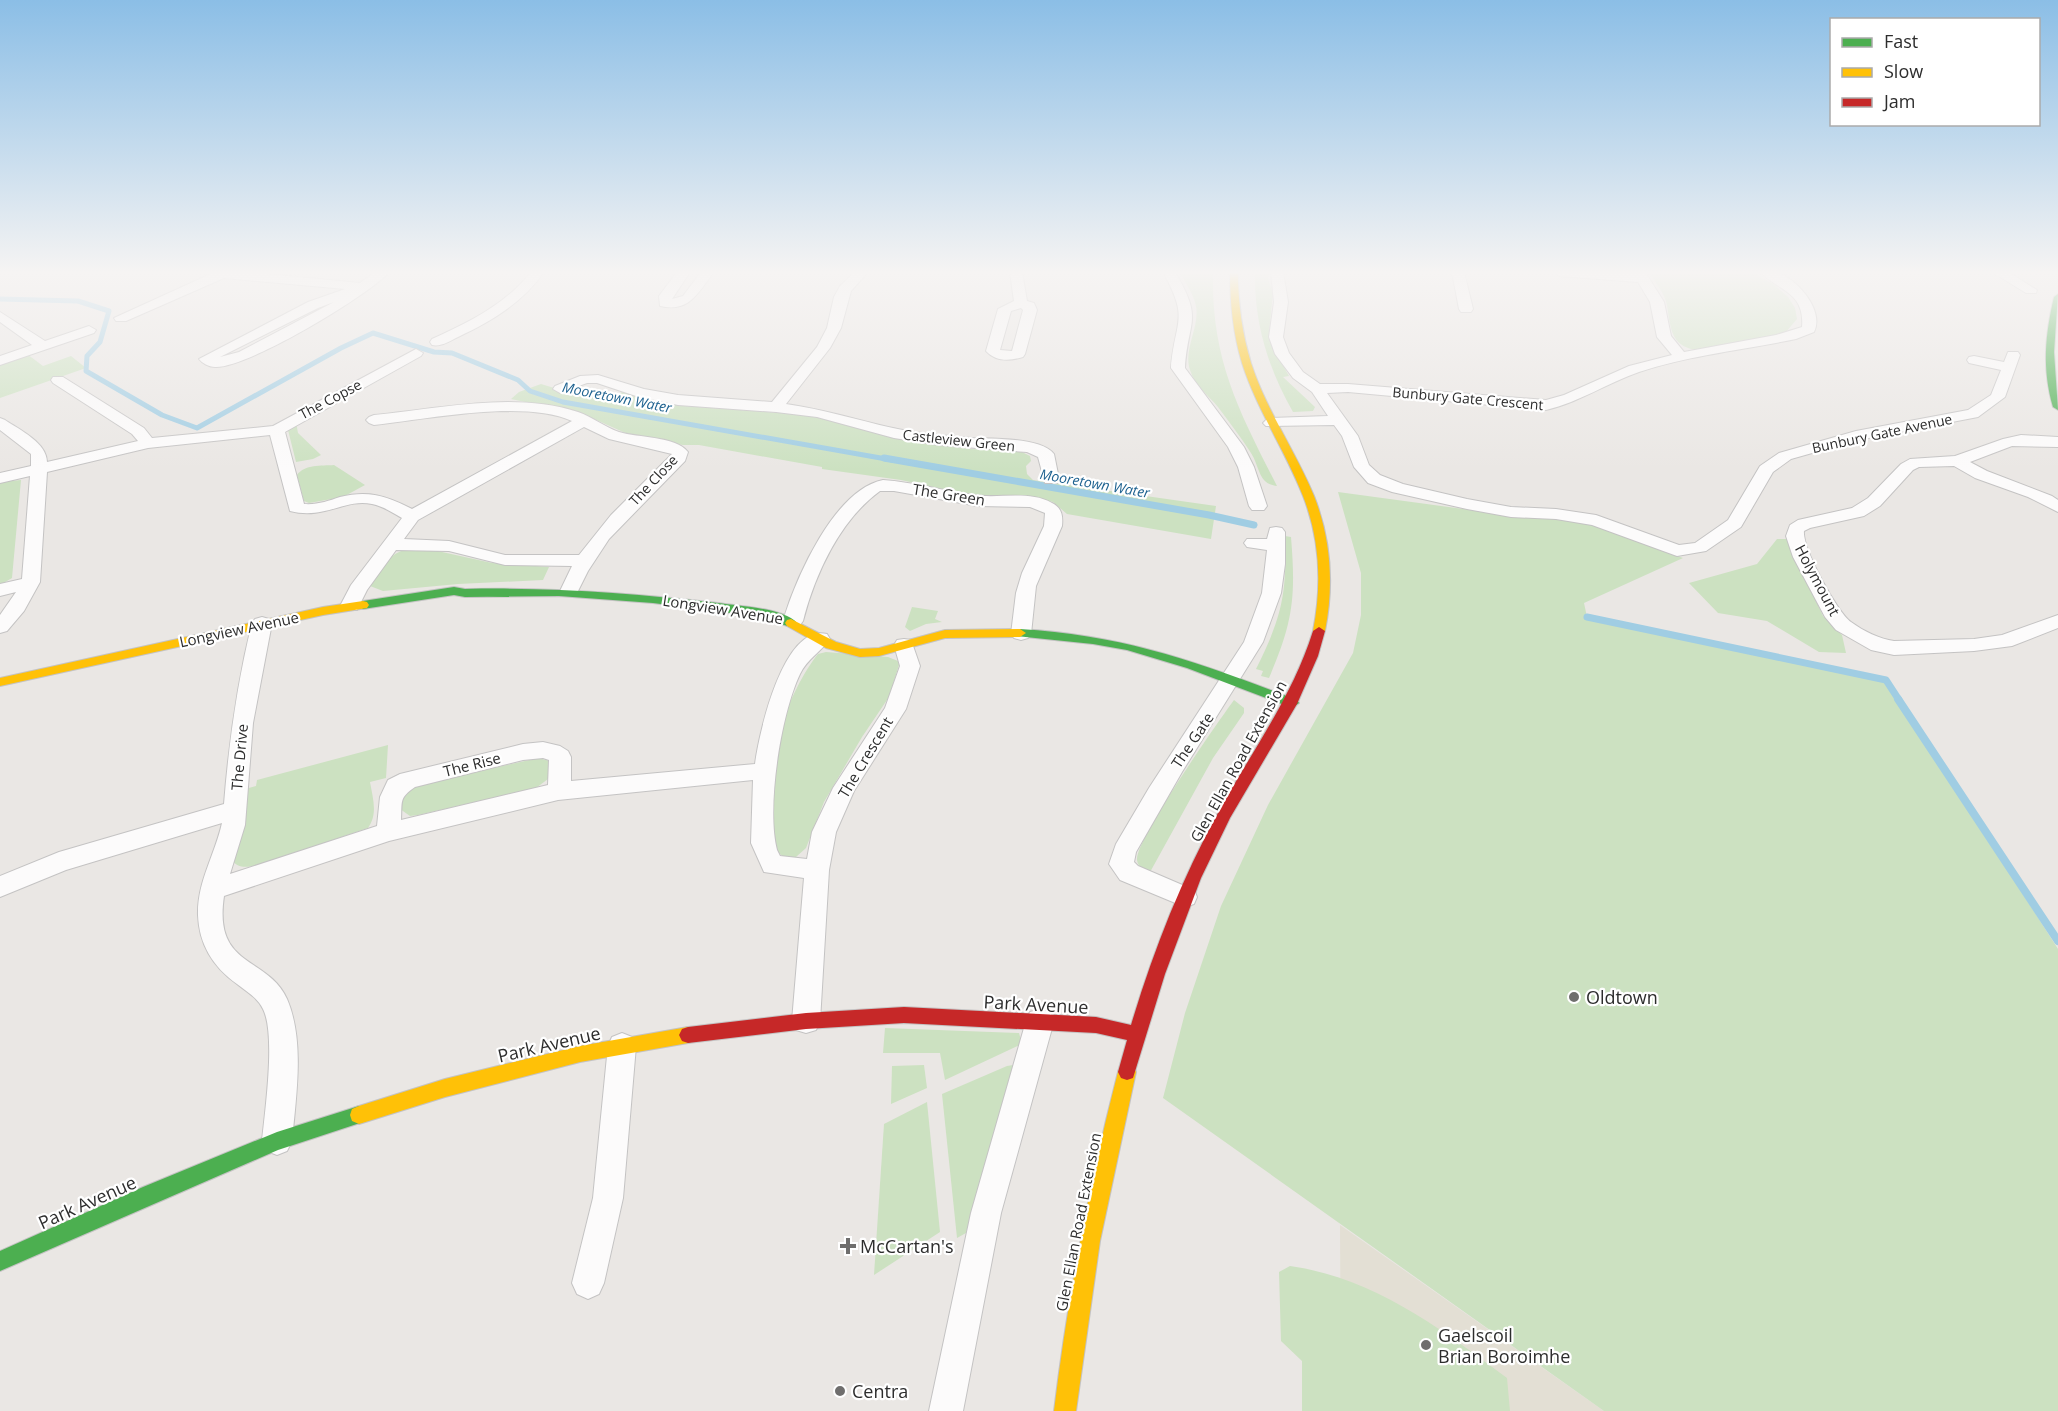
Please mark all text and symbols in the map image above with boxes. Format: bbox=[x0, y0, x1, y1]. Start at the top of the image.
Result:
legend bbox=[1830, 18, 2040, 126]
text: Fast bbox=[1884, 29, 1918, 53]
text: Slow bbox=[1884, 59, 1923, 83]
text: Jam bbox=[1882, 89, 1916, 113]
street label: The Copse bbox=[295, 375, 365, 423]
water label: Mooretown Water bbox=[561, 377, 674, 417]
street label: Bunbury Gate Crescent bbox=[1392, 382, 1544, 414]
street label: Bunbury Gate Avenue bbox=[1810, 409, 1954, 457]
street label: Castleview Green bbox=[902, 425, 1016, 455]
street label: The Close bbox=[625, 450, 682, 510]
water label: Mooretown Water bbox=[1039, 464, 1152, 502]
street label: The Green bbox=[911, 478, 987, 510]
street label: Holymount bbox=[1791, 541, 1845, 619]
street label: Longview Avenue bbox=[661, 590, 785, 628]
street label: Longview Avenue bbox=[177, 607, 301, 651]
street label: Glen Ellan Road Extension bbox=[1185, 677, 1291, 845]
street label: The Gate bbox=[1166, 708, 1218, 772]
street label: The Crescent bbox=[833, 713, 897, 801]
street label: The Drive bbox=[226, 723, 252, 791]
street label: The Rise bbox=[441, 747, 503, 781]
place label: Oldtown bbox=[1586, 985, 1658, 1009]
street label: Park Avenue bbox=[983, 989, 1089, 1019]
marker: Oldtown bbox=[1567, 990, 1581, 1004]
street label: Park Avenue bbox=[495, 1020, 603, 1068]
street label: Glen Ellan Road Extension bbox=[1051, 1131, 1105, 1313]
street label: Park Avenue bbox=[34, 1170, 140, 1234]
place label: McCartan's bbox=[860, 1234, 954, 1258]
marker: McCartan's bbox=[841, 1239, 855, 1253]
place label: Gaelscoil Brian Boroimhe bbox=[1438, 1323, 1570, 1368]
marker: Gaelscoil Brian Boroimhe bbox=[1419, 1338, 1433, 1352]
place label: Centra bbox=[852, 1379, 908, 1403]
marker: Centra bbox=[833, 1384, 847, 1398]

